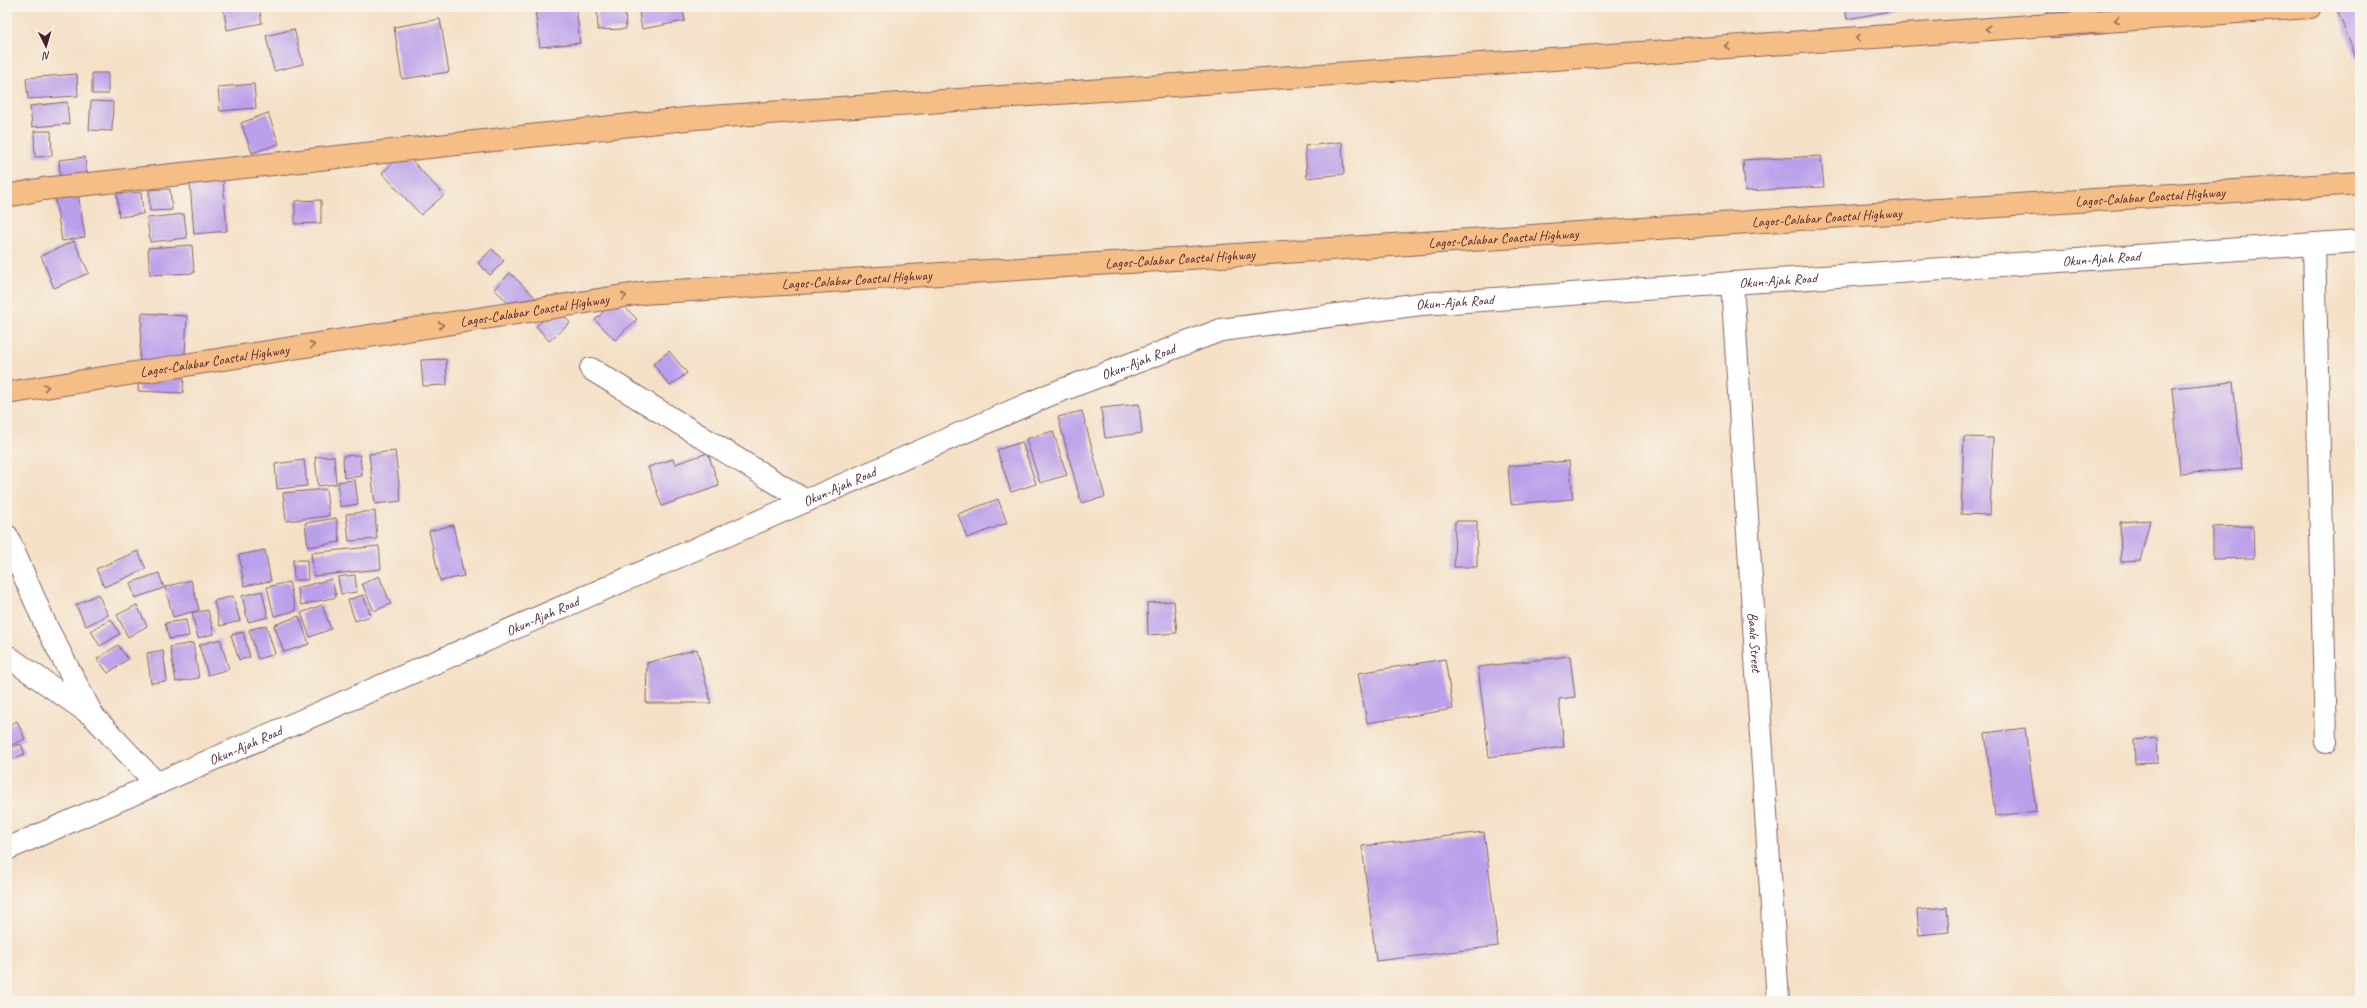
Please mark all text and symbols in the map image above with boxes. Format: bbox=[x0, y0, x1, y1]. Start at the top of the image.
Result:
one-way arrow bbox=[2114, 16, 2120, 25]
one-way arrow bbox=[1984, 25, 1991, 34]
north arrow bbox=[26, 26, 66, 66]
one-way arrow bbox=[1855, 34, 1861, 43]
one-way arrow bbox=[1725, 43, 1731, 52]
text: N bbox=[41, 49, 51, 63]
street label: Lagos-Calabar Coastal Highway bbox=[2075, 184, 2227, 210]
street label: Lagos-Calabar Coastal Highway bbox=[1751, 204, 1903, 231]
street label: Lagos-Calabar Coastal Highway bbox=[1428, 225, 1580, 252]
street label: Lagos-Calabar Coastal Highway bbox=[1105, 246, 1257, 272]
street label: Okun-Ajah Road bbox=[2062, 248, 2143, 270]
street label: Lagos-Calabar Coastal Highway bbox=[781, 266, 933, 293]
street label: Okun-Ajah Road bbox=[1739, 269, 1820, 292]
street label: Lagos-Calabar Coastal Highway bbox=[459, 290, 611, 331]
street label: Okun-Ajah Road bbox=[1415, 291, 1497, 314]
one-way arrow bbox=[621, 292, 627, 300]
one-way arrow bbox=[438, 321, 444, 330]
street label: Okun-Ajah Road bbox=[1099, 339, 1180, 383]
street label: Lagos-Calabar Coastal Highway bbox=[139, 341, 291, 381]
one-way arrow bbox=[309, 341, 315, 350]
one-way arrow bbox=[42, 383, 49, 392]
street label: Okun-Ajah Road bbox=[800, 462, 881, 510]
street label: Okun-Ajah Road bbox=[503, 592, 584, 640]
street label: Baale Street bbox=[1744, 612, 1765, 674]
street label: Okun-Ajah Road bbox=[206, 721, 287, 769]

